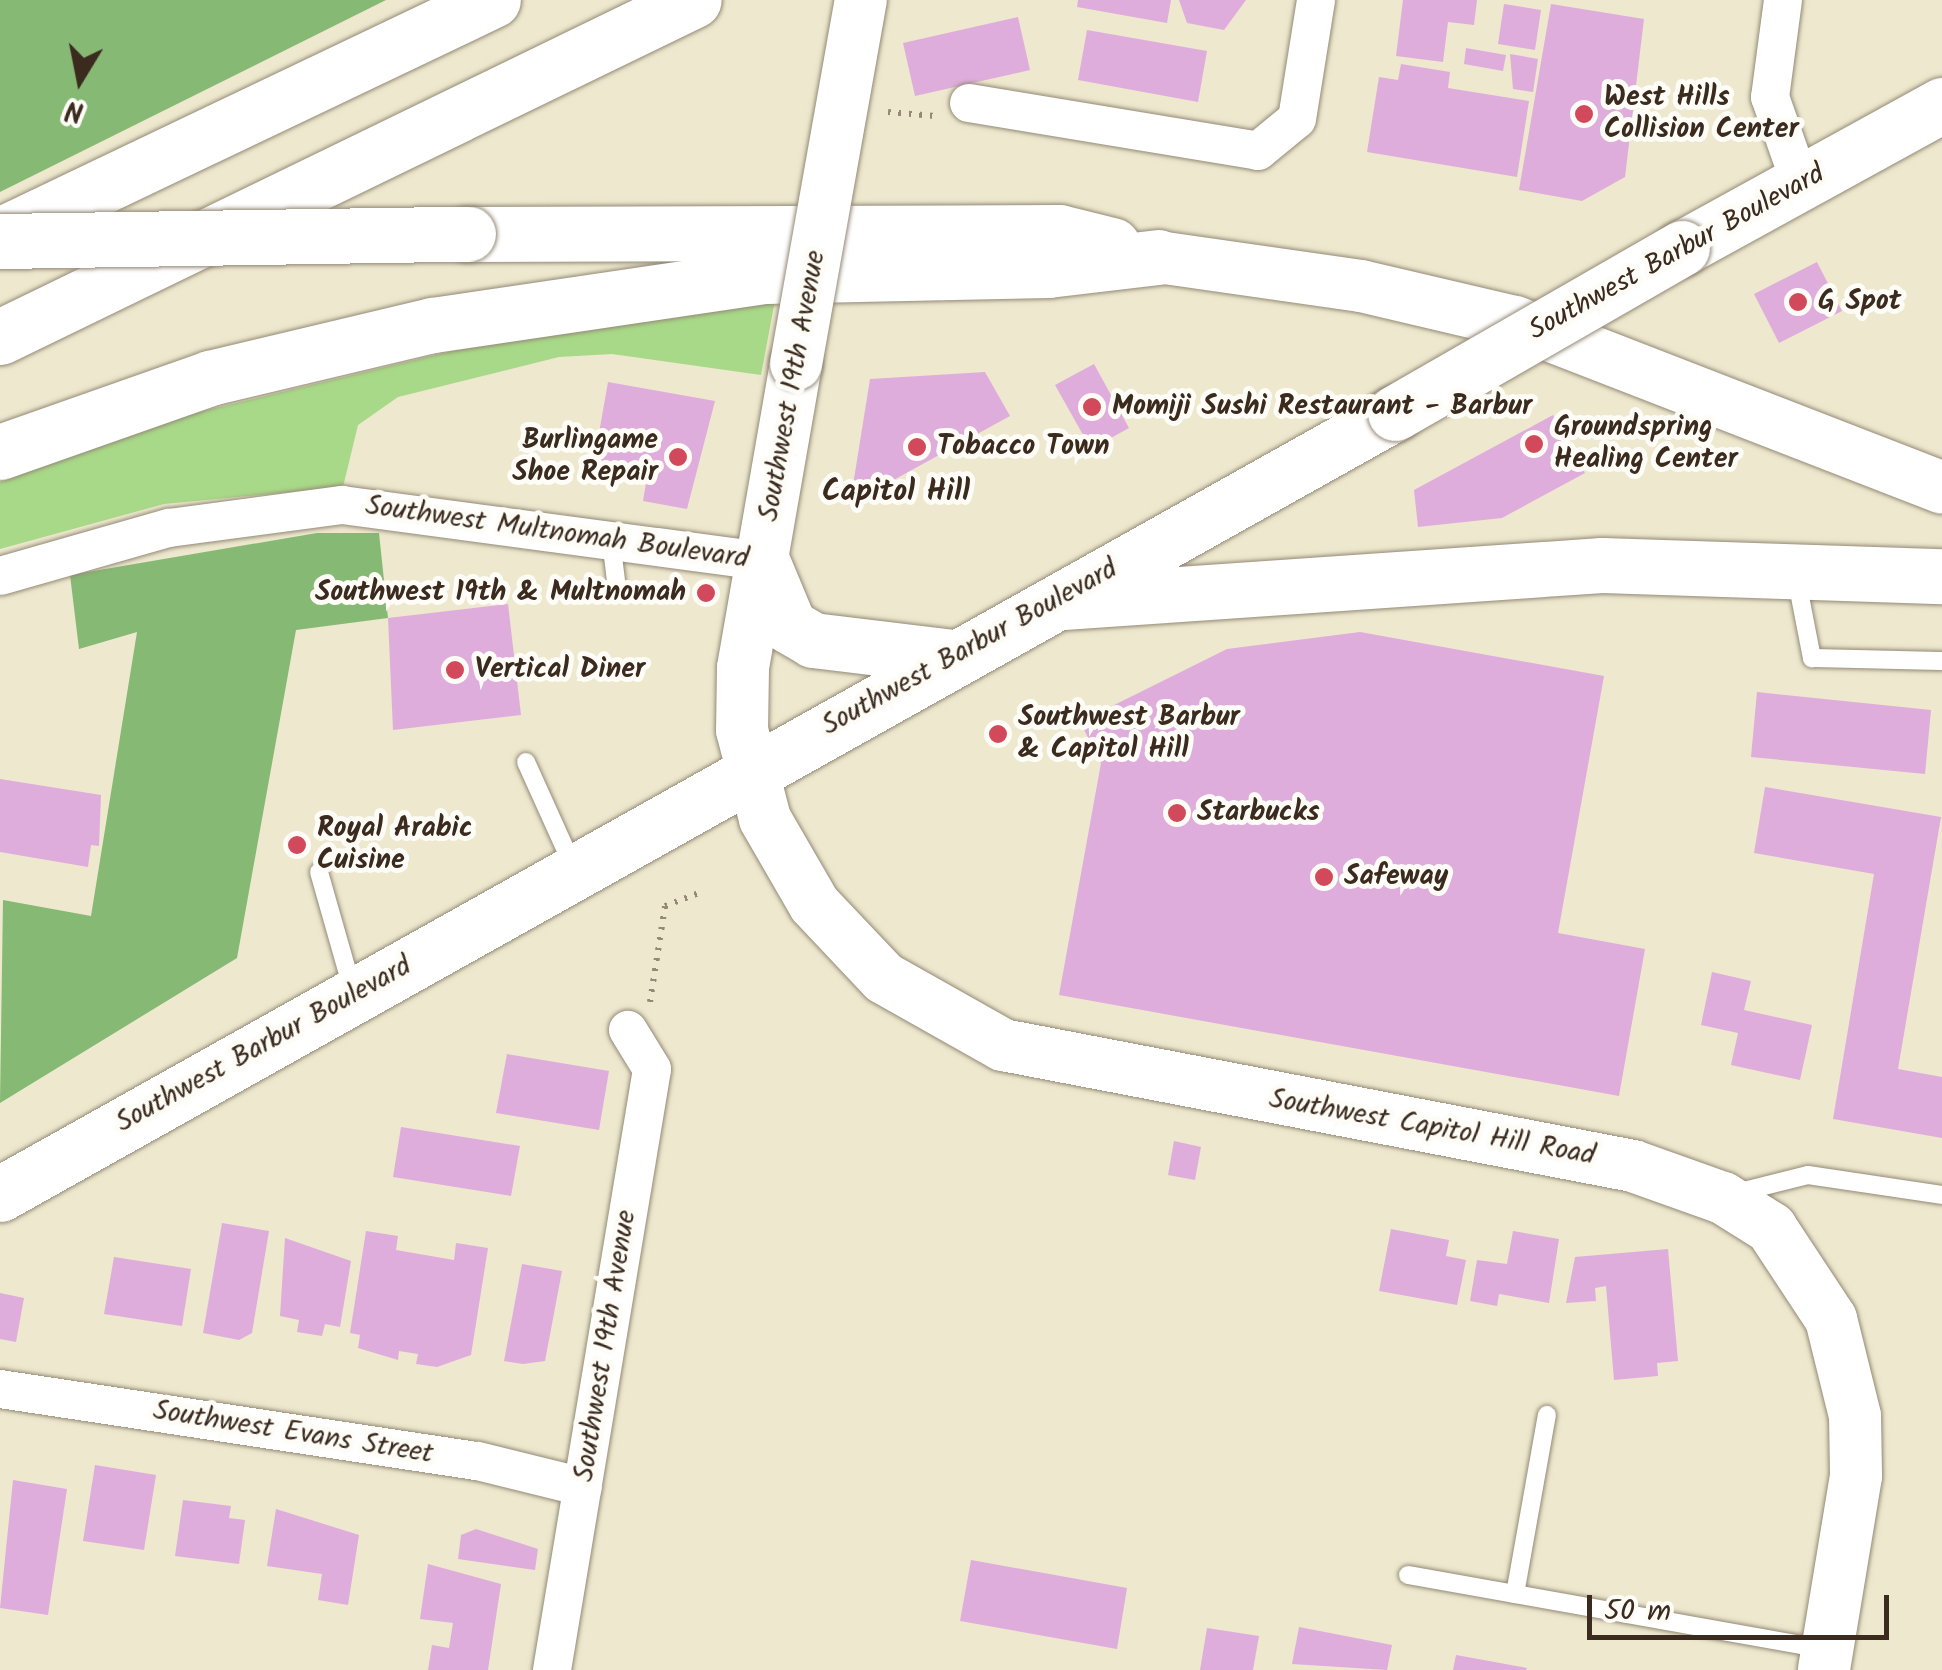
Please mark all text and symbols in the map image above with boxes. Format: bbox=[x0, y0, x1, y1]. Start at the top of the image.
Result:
north arrow bbox=[30, 30, 130, 130]
place label: West Hills Collision Center bbox=[1604, 81, 1799, 147]
text: N bbox=[62, 86, 87, 134]
marker: West Hills Collision Center bbox=[1573, 103, 1595, 125]
street label: Southwest Barbur Boulevard bbox=[1523, 158, 1831, 348]
street label: Southwest 19th Avenue bbox=[753, 248, 833, 524]
place label: G Spot bbox=[1818, 285, 1901, 319]
marker: G Spot bbox=[1787, 291, 1809, 313]
place label: Momiji Sushi Restaurant - Barbur bbox=[1112, 390, 1532, 424]
marker: Momiji Sushi Restaurant - Barbur bbox=[1081, 396, 1103, 418]
place label: Groundspring Healing Center bbox=[1554, 411, 1738, 477]
place label: Burlingame Shoe Repair bbox=[512, 424, 658, 490]
place label: Tobacco Town bbox=[937, 430, 1109, 464]
marker: Groundspring Healing Center bbox=[1523, 433, 1545, 455]
marker: Tobacco Town bbox=[906, 436, 928, 458]
marker: Burlingame Shoe Repair bbox=[667, 446, 689, 468]
district label: Capitol Hill bbox=[822, 474, 970, 510]
street label: Southwest Multnomah Boulevard bbox=[363, 489, 751, 577]
street label: Southwest Barbur Boulevard bbox=[816, 553, 1124, 743]
place label: Southwest 19th & Multnomah bbox=[315, 576, 686, 610]
marker: Southwest 19th & Multnomah bbox=[695, 582, 717, 604]
place label: Vertical Diner bbox=[475, 653, 645, 687]
marker: Vertical Diner bbox=[444, 659, 466, 681]
place label: Southwest Barbur & Capitol Hill bbox=[1018, 701, 1240, 767]
marker: Southwest Barbur & Capitol Hill bbox=[987, 723, 1009, 745]
place label: Starbucks bbox=[1197, 796, 1320, 830]
marker: Starbucks bbox=[1166, 802, 1188, 824]
place label: Royal Arabic Cuisine bbox=[317, 812, 473, 878]
marker: Royal Arabic Cuisine bbox=[286, 834, 308, 856]
place label: Safeway bbox=[1344, 860, 1448, 894]
marker: Safeway bbox=[1313, 866, 1335, 888]
street label: Southwest Barbur Boulevard bbox=[110, 950, 418, 1140]
street label: Southwest Capitol Hill Road bbox=[1266, 1083, 1598, 1173]
street label: Southwest 19th Avenue bbox=[568, 1208, 644, 1484]
street label: Southwest Evans Street bbox=[151, 1394, 435, 1472]
scale bar bbox=[1592, 1575, 1894, 1637]
text: 50 m bbox=[1604, 1588, 1671, 1636]

